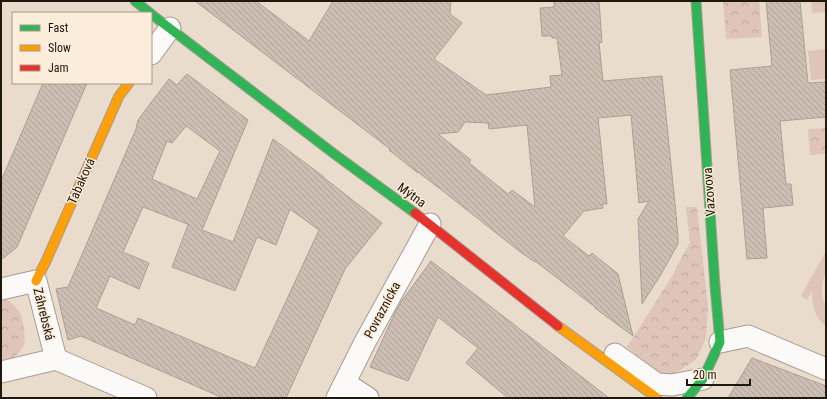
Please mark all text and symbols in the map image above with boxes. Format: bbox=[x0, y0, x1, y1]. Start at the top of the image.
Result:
legend bbox=[12, 12, 152, 84]
text: Fast bbox=[48, 21, 69, 35]
text: Slow bbox=[48, 41, 71, 55]
text: Jam bbox=[48, 61, 69, 75]
street label: Tabaková bbox=[64, 156, 98, 206]
street label: Vazovova bbox=[700, 167, 718, 217]
street label: Mýtna bbox=[395, 180, 429, 210]
street label: Povraznícka bbox=[361, 279, 403, 341]
street label: Záhrebská bbox=[30, 286, 58, 342]
scale bar bbox=[687, 361, 750, 387]
text: 20 m bbox=[693, 368, 717, 382]

